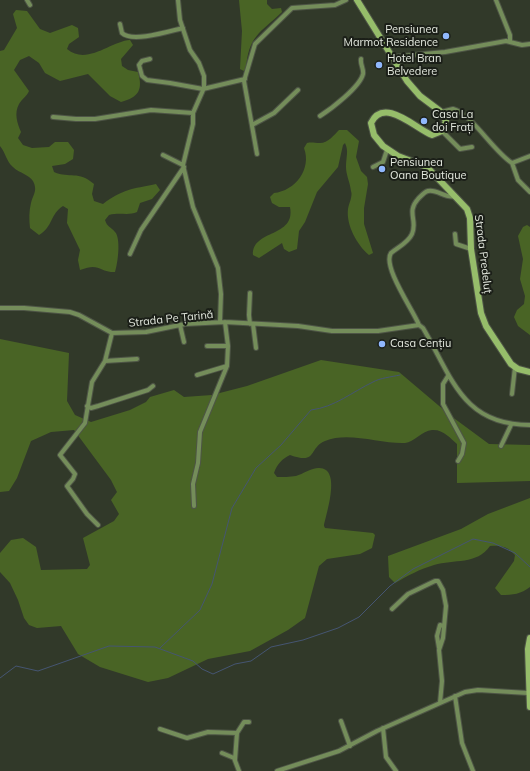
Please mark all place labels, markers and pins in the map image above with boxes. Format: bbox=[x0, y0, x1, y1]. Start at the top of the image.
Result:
place label: Pensiunea Marmot Residence bbox=[343, 23, 438, 49]
marker: Pensiunea Marmot Residence bbox=[441, 31, 451, 41]
place label: Hotel Bran Belvedere bbox=[387, 52, 441, 78]
marker: Hotel Bran Belvedere bbox=[374, 60, 384, 70]
place label: Casa La doi Frați bbox=[432, 108, 473, 134]
marker: Casa La doi Frați bbox=[419, 116, 429, 126]
place label: Pensiunea Oana Boutique bbox=[390, 156, 467, 182]
marker: Pensiunea Oana Boutique bbox=[377, 164, 387, 174]
place label: Casa Cențiu bbox=[390, 337, 451, 351]
marker: Casa Cențiu bbox=[377, 339, 387, 349]

